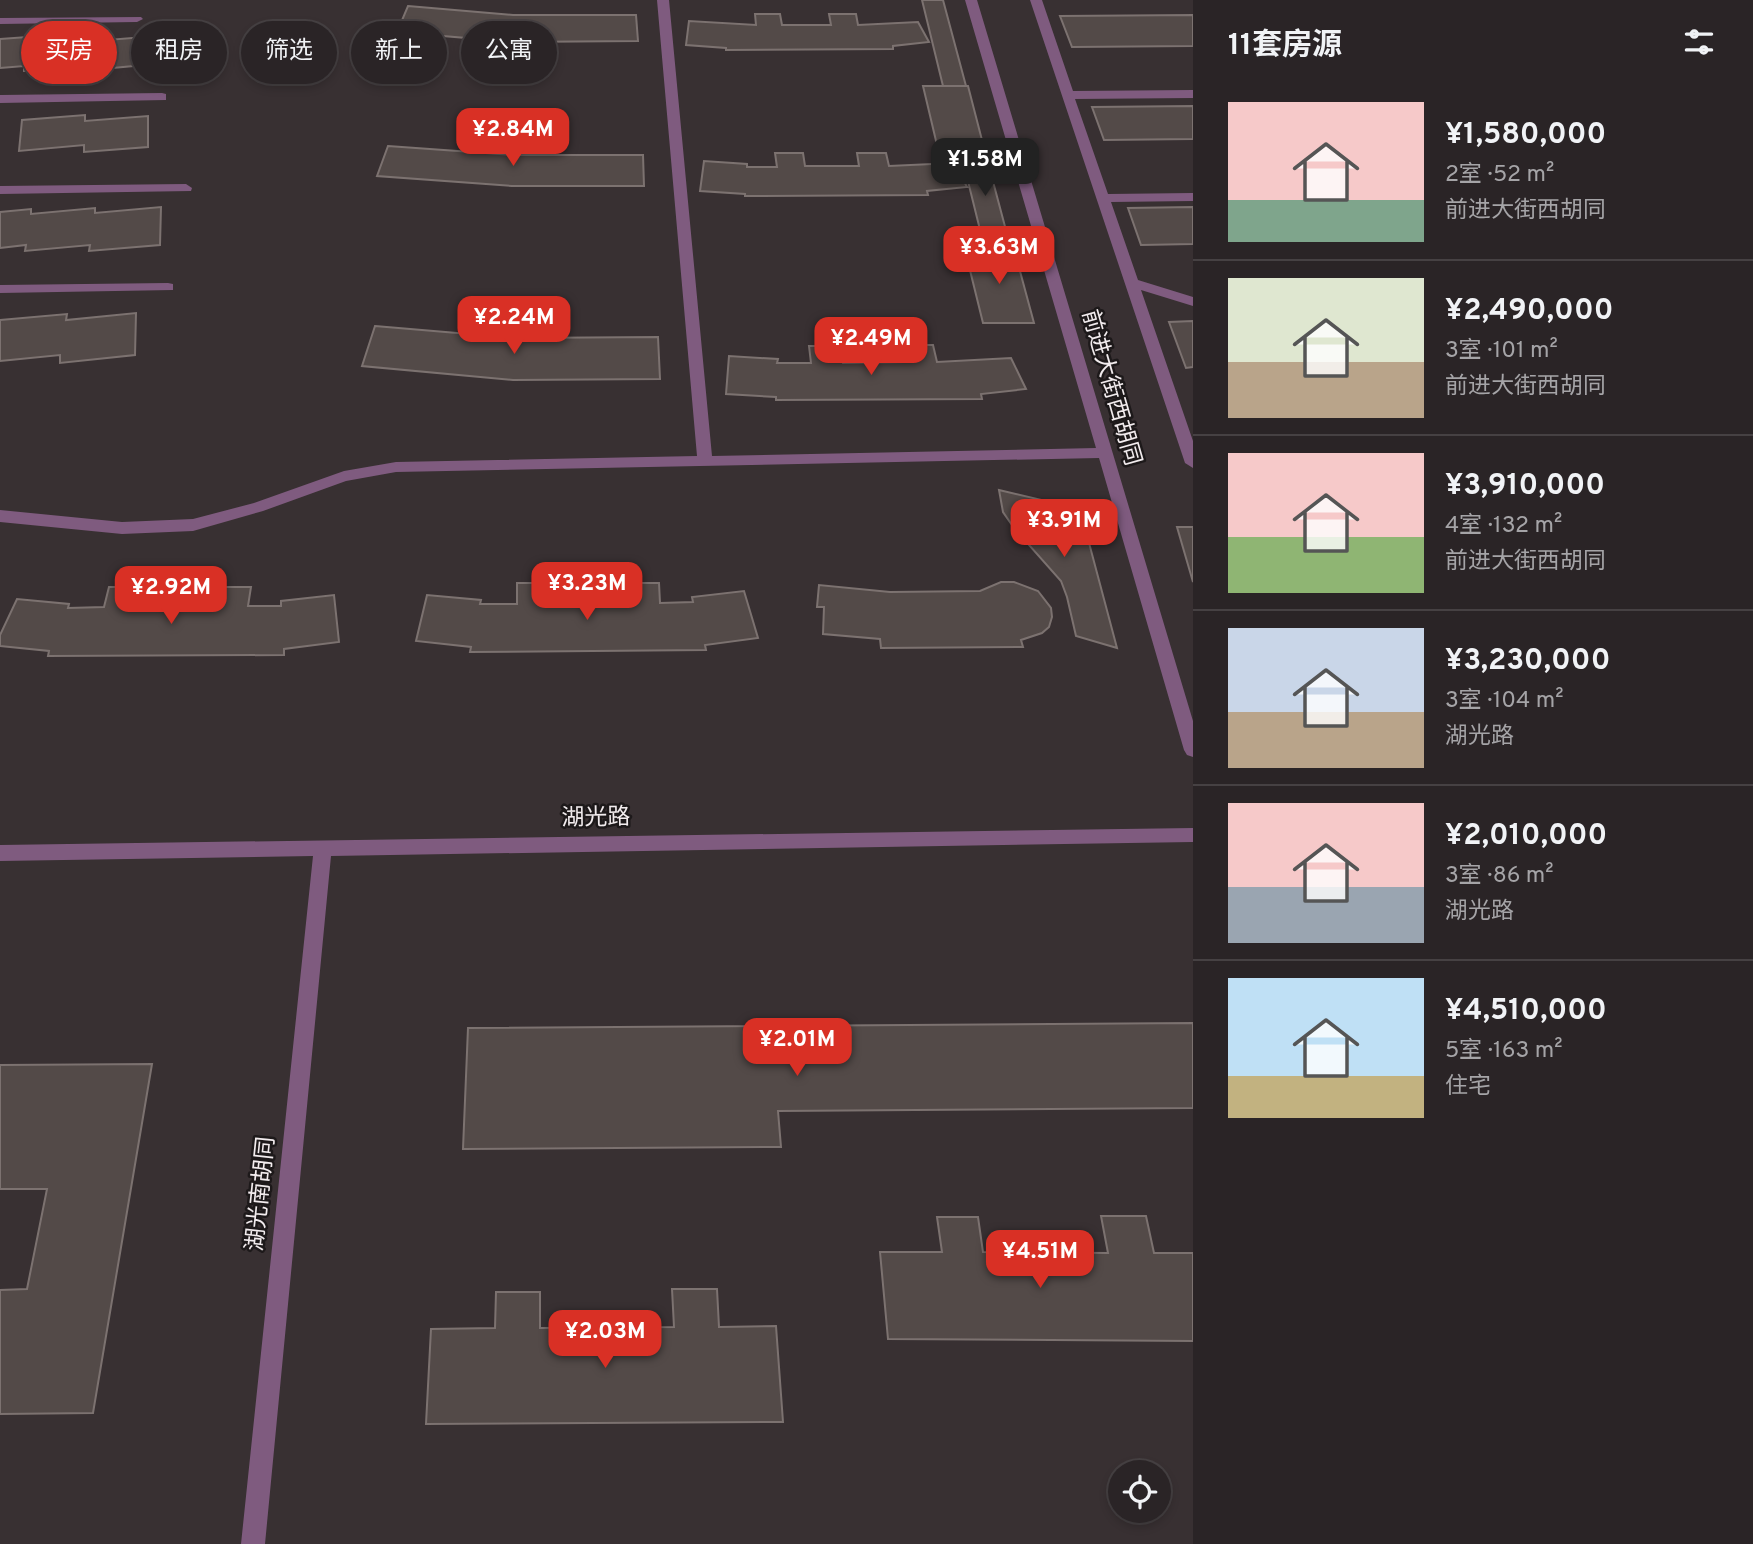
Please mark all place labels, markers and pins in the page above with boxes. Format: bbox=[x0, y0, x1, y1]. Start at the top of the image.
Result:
pin: ¥2.84M bbox=[456, 108, 570, 168]
pin: ¥1.58M bbox=[928, 138, 1042, 198]
pin: ¥3.63M bbox=[942, 226, 1056, 286]
pin: ¥2.24M bbox=[457, 296, 571, 356]
pin: ¥2.49M bbox=[814, 318, 928, 377]
pin: ¥3.91M bbox=[1007, 500, 1121, 559]
pin: ¥3.23M bbox=[530, 562, 644, 622]
pin: ¥2.92M bbox=[114, 566, 228, 626]
pin: ¥2.01M bbox=[740, 1018, 854, 1078]
pin: ¥4.51M bbox=[983, 1230, 1097, 1290]
pin: ¥2.03M bbox=[548, 1310, 662, 1370]

